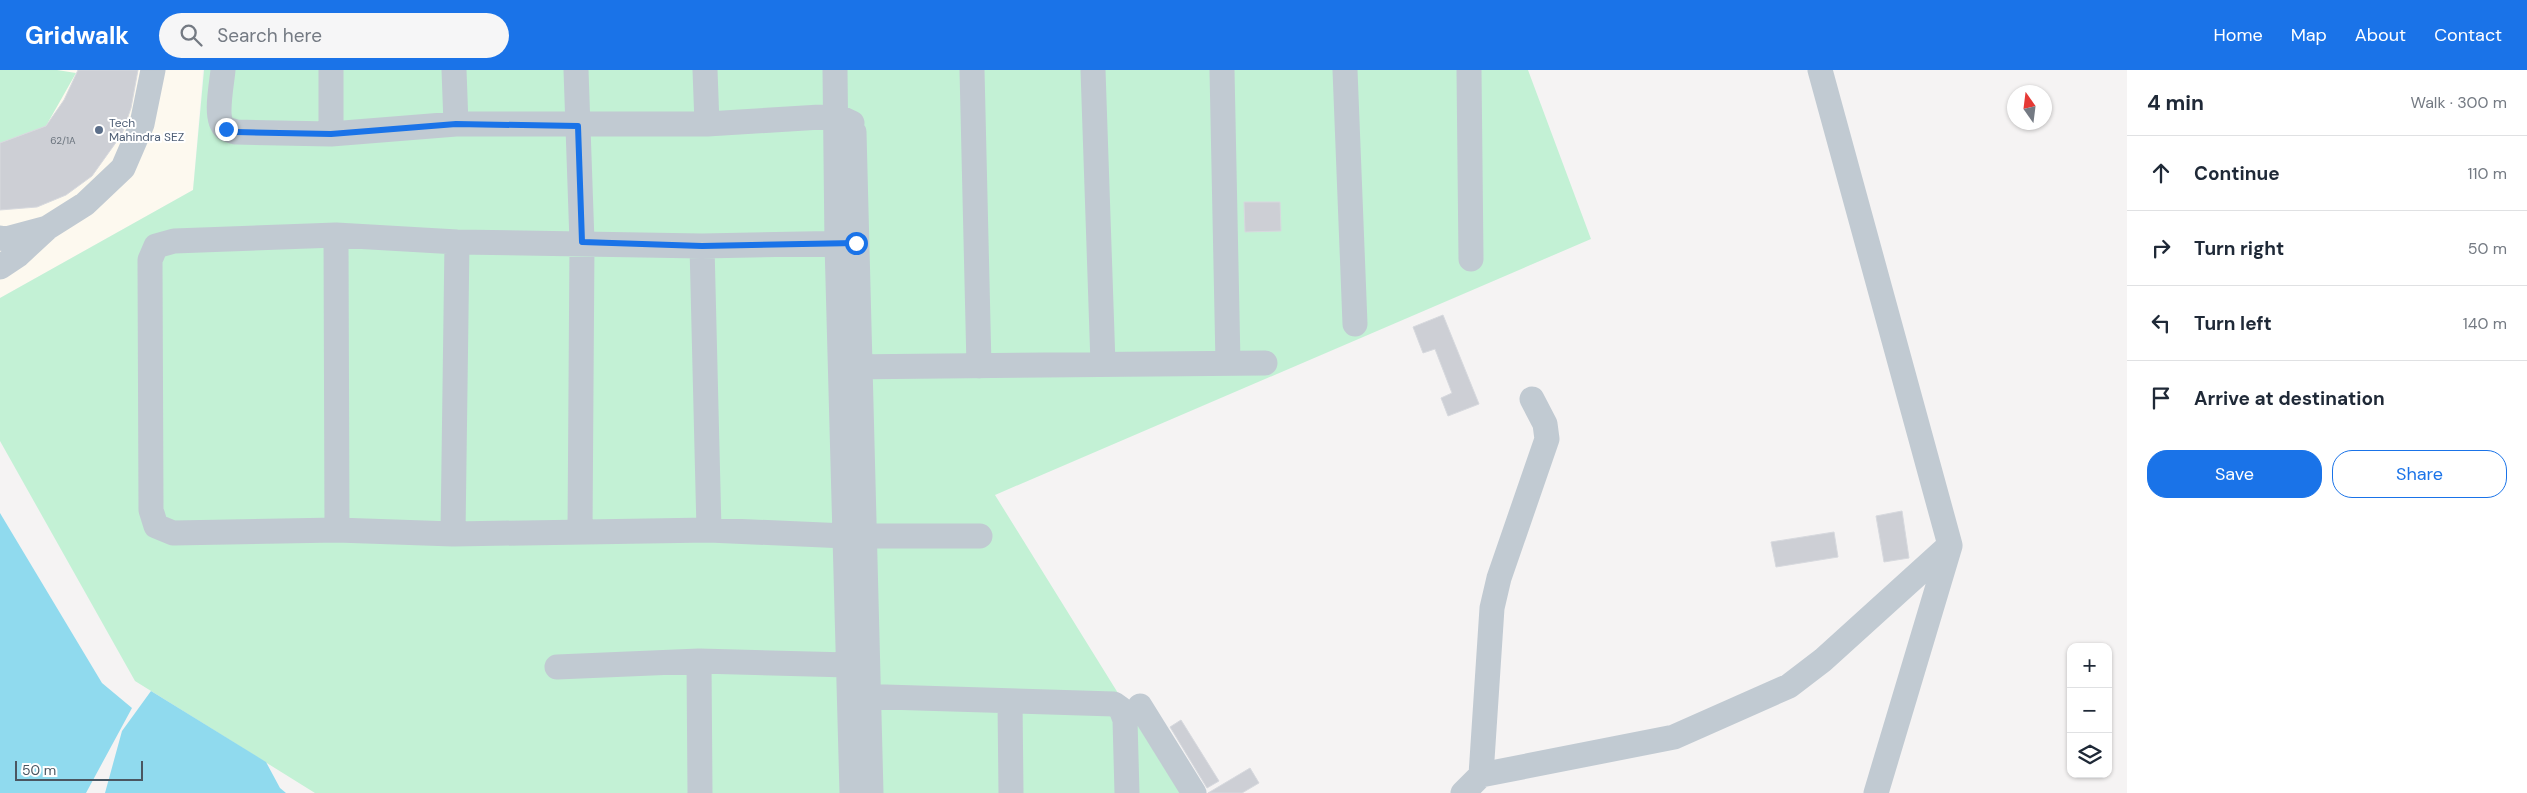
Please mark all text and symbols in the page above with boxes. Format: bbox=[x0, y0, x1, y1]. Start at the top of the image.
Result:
search box bbox=[159, 13, 509, 58]
text: Gridwalk bbox=[25, 20, 129, 51]
icon: search bbox=[177, 21, 205, 49]
text: Search here bbox=[217, 23, 322, 48]
text: Home bbox=[2213, 23, 2263, 47]
text: Map bbox=[2291, 23, 2327, 47]
text: About bbox=[2355, 23, 2406, 47]
text: Contact bbox=[2434, 23, 2502, 47]
north arrow bbox=[2007, 85, 2052, 130]
text: 4 min bbox=[2147, 89, 2204, 117]
text: Walk · 300 m bbox=[2410, 92, 2507, 113]
place label: Tech Mahindra SEZ bbox=[109, 115, 184, 145]
route end bbox=[215, 118, 238, 141]
marker: Tech Mahindra SEZ bbox=[93, 124, 105, 136]
house number: 62/1A bbox=[50, 134, 76, 147]
icon: ahead bbox=[2147, 159, 2175, 187]
text: Continue bbox=[2194, 161, 2280, 186]
text: 110 m bbox=[2468, 163, 2507, 184]
route start bbox=[845, 232, 868, 255]
icon: right bbox=[2147, 234, 2175, 262]
text: Turn right bbox=[2194, 236, 2284, 261]
text: 50 m bbox=[2468, 238, 2507, 259]
icon: left bbox=[2147, 309, 2175, 337]
text: Turn left bbox=[2194, 311, 2272, 336]
text: 140 m bbox=[2463, 313, 2507, 334]
icon: arrive bbox=[2147, 384, 2175, 412]
text: Arrive at destination bbox=[2194, 386, 2385, 411]
button: Save bbox=[2147, 450, 2322, 498]
button: Share bbox=[2332, 450, 2507, 498]
map controls bbox=[2067, 643, 2112, 778]
button: + bbox=[2067, 643, 2112, 688]
button: − bbox=[2067, 688, 2112, 733]
button: layers bbox=[2067, 733, 2112, 778]
scale bar bbox=[15, 758, 142, 781]
text: 50 m bbox=[22, 761, 56, 779]

